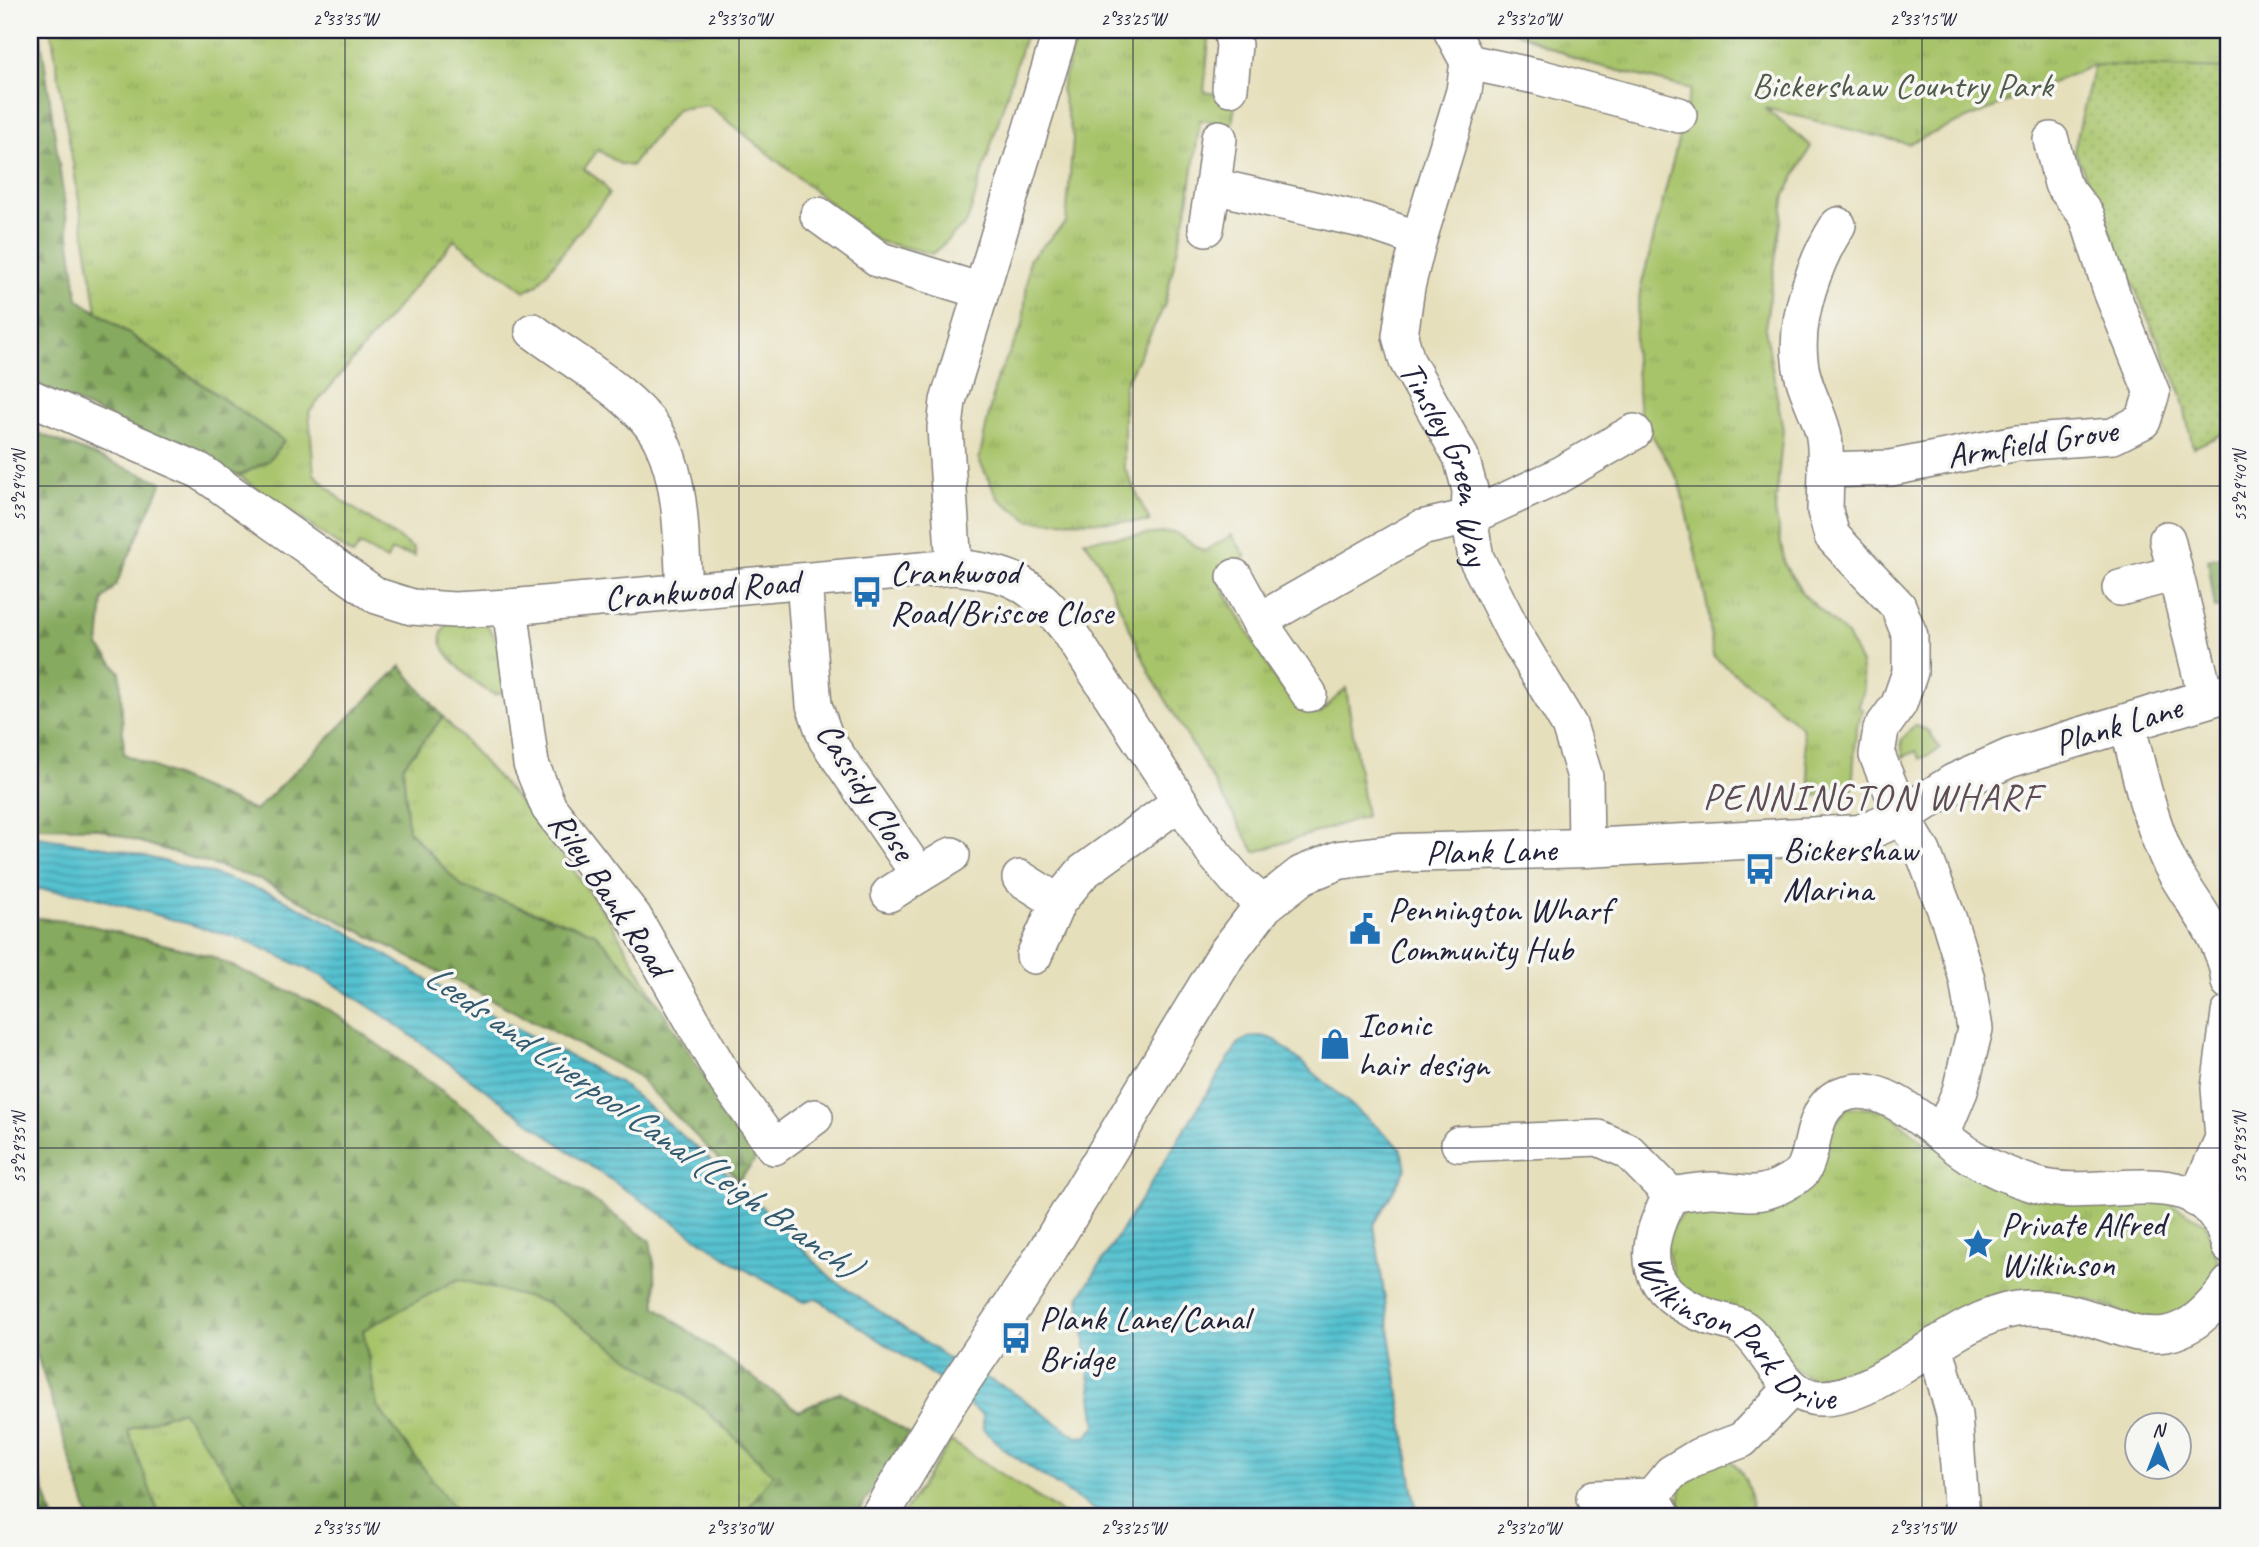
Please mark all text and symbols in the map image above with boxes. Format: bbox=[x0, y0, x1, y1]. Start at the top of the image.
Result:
text: 2°33'35"W bbox=[313, 8, 380, 30]
text: 2°33'30"W bbox=[707, 8, 774, 30]
text: 2°33'25"W bbox=[1101, 8, 1168, 30]
text: 2°33'20"W bbox=[1496, 8, 1563, 30]
text: 2°33'15"W bbox=[1890, 8, 1957, 30]
park label: Bickershaw Country Park bbox=[1752, 63, 2055, 108]
street label: Tinsley Green Way bbox=[1389, 353, 1500, 576]
street label: Armfield Grove bbox=[1944, 407, 2123, 479]
text: 53°29'40"N bbox=[8, 447, 30, 521]
text: 53°29'40"N bbox=[2229, 447, 2251, 521]
place label: Crankwood Road/Briscoe Close bbox=[890, 550, 1116, 635]
street label: Crankwood Road bbox=[602, 559, 807, 621]
bus stop icon: Crankwood Road/Briscoe Close bbox=[850, 575, 884, 609]
street label: Plank Lane bbox=[2049, 684, 2190, 766]
street label: Cassidy Close bbox=[806, 714, 927, 871]
district label: PENNINGTON WHARF bbox=[1703, 773, 2046, 820]
street label: Riley Bank Road bbox=[538, 803, 685, 989]
street label: Plank Lane bbox=[1425, 826, 1559, 875]
place label: Bickershaw Marina bbox=[1783, 827, 1920, 912]
bus stop icon: Bickershaw Marina bbox=[1743, 852, 1777, 886]
place label: Pennington Wharf Community Hub bbox=[1388, 887, 1618, 972]
public building icon: Pennington Wharf Community Hub bbox=[1348, 912, 1382, 946]
water label: Leeds and Liverpool Canal (Leigh Branch) bbox=[416, 952, 874, 1292]
place label: Iconic hair design bbox=[1358, 1002, 1491, 1087]
shop icon: Iconic hair design bbox=[1318, 1027, 1352, 1061]
text: 53°29'35"N bbox=[8, 1109, 30, 1183]
text: 53°29'35"N bbox=[2229, 1109, 2251, 1183]
place label: Private Alfred Wilkinson bbox=[2001, 1202, 2170, 1287]
place icon: Private Alfred Wilkinson bbox=[1961, 1227, 1995, 1261]
street label: Wilkinson Park Drive bbox=[1628, 1250, 1840, 1421]
place label: Plank Lane/Canal Bridge bbox=[1039, 1296, 1255, 1381]
bus stop icon: Plank Lane/Canal Bridge bbox=[999, 1321, 1033, 1355]
north arrow bbox=[2122, 1410, 2192, 1480]
text: N bbox=[2152, 1418, 2167, 1442]
text: 2°33'35"W bbox=[313, 1517, 380, 1539]
text: 2°33'30"W bbox=[707, 1517, 774, 1539]
text: 2°33'25"W bbox=[1101, 1517, 1168, 1539]
text: 2°33'20"W bbox=[1496, 1517, 1563, 1539]
text: 2°33'15"W bbox=[1890, 1517, 1957, 1539]

